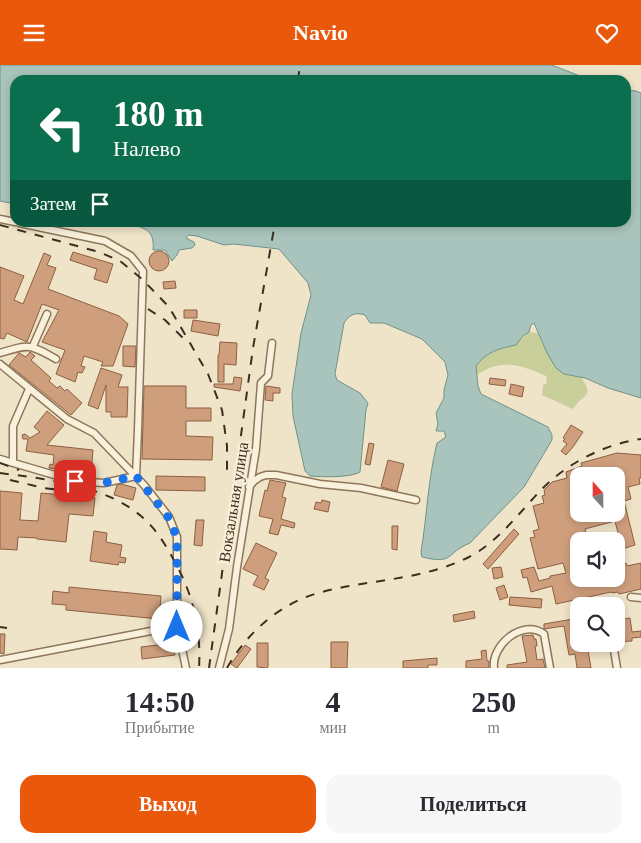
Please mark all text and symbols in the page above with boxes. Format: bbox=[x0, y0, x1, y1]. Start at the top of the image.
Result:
icon: menu bbox=[20, 19, 48, 47]
icon: heart bbox=[593, 19, 621, 47]
text: Navio bbox=[293, 20, 348, 45]
icon: left bbox=[30, 95, 95, 160]
text: 180 m bbox=[113, 95, 203, 134]
text: Налево bbox=[113, 136, 181, 161]
icon: arrive bbox=[86, 190, 114, 218]
text: Затем bbox=[30, 193, 76, 214]
street label: Вокзальная улица bbox=[216, 441, 252, 564]
pin bbox=[54, 460, 96, 502]
icon: arrive bbox=[61, 467, 89, 495]
north arrow bbox=[570, 467, 625, 523]
map controls bbox=[570, 467, 625, 652]
button: sound bbox=[570, 532, 625, 587]
button: search bbox=[570, 597, 625, 652]
position arrow bbox=[150, 600, 202, 652]
text: 14:50 bbox=[125, 685, 195, 718]
text: 4 bbox=[326, 685, 341, 718]
text: 250 bbox=[471, 685, 516, 718]
text: Прибытие bbox=[125, 719, 195, 736]
text: мин bbox=[319, 719, 347, 736]
text: m bbox=[488, 719, 500, 736]
button: Выход bbox=[20, 775, 316, 833]
button: Поделиться bbox=[326, 775, 621, 833]

